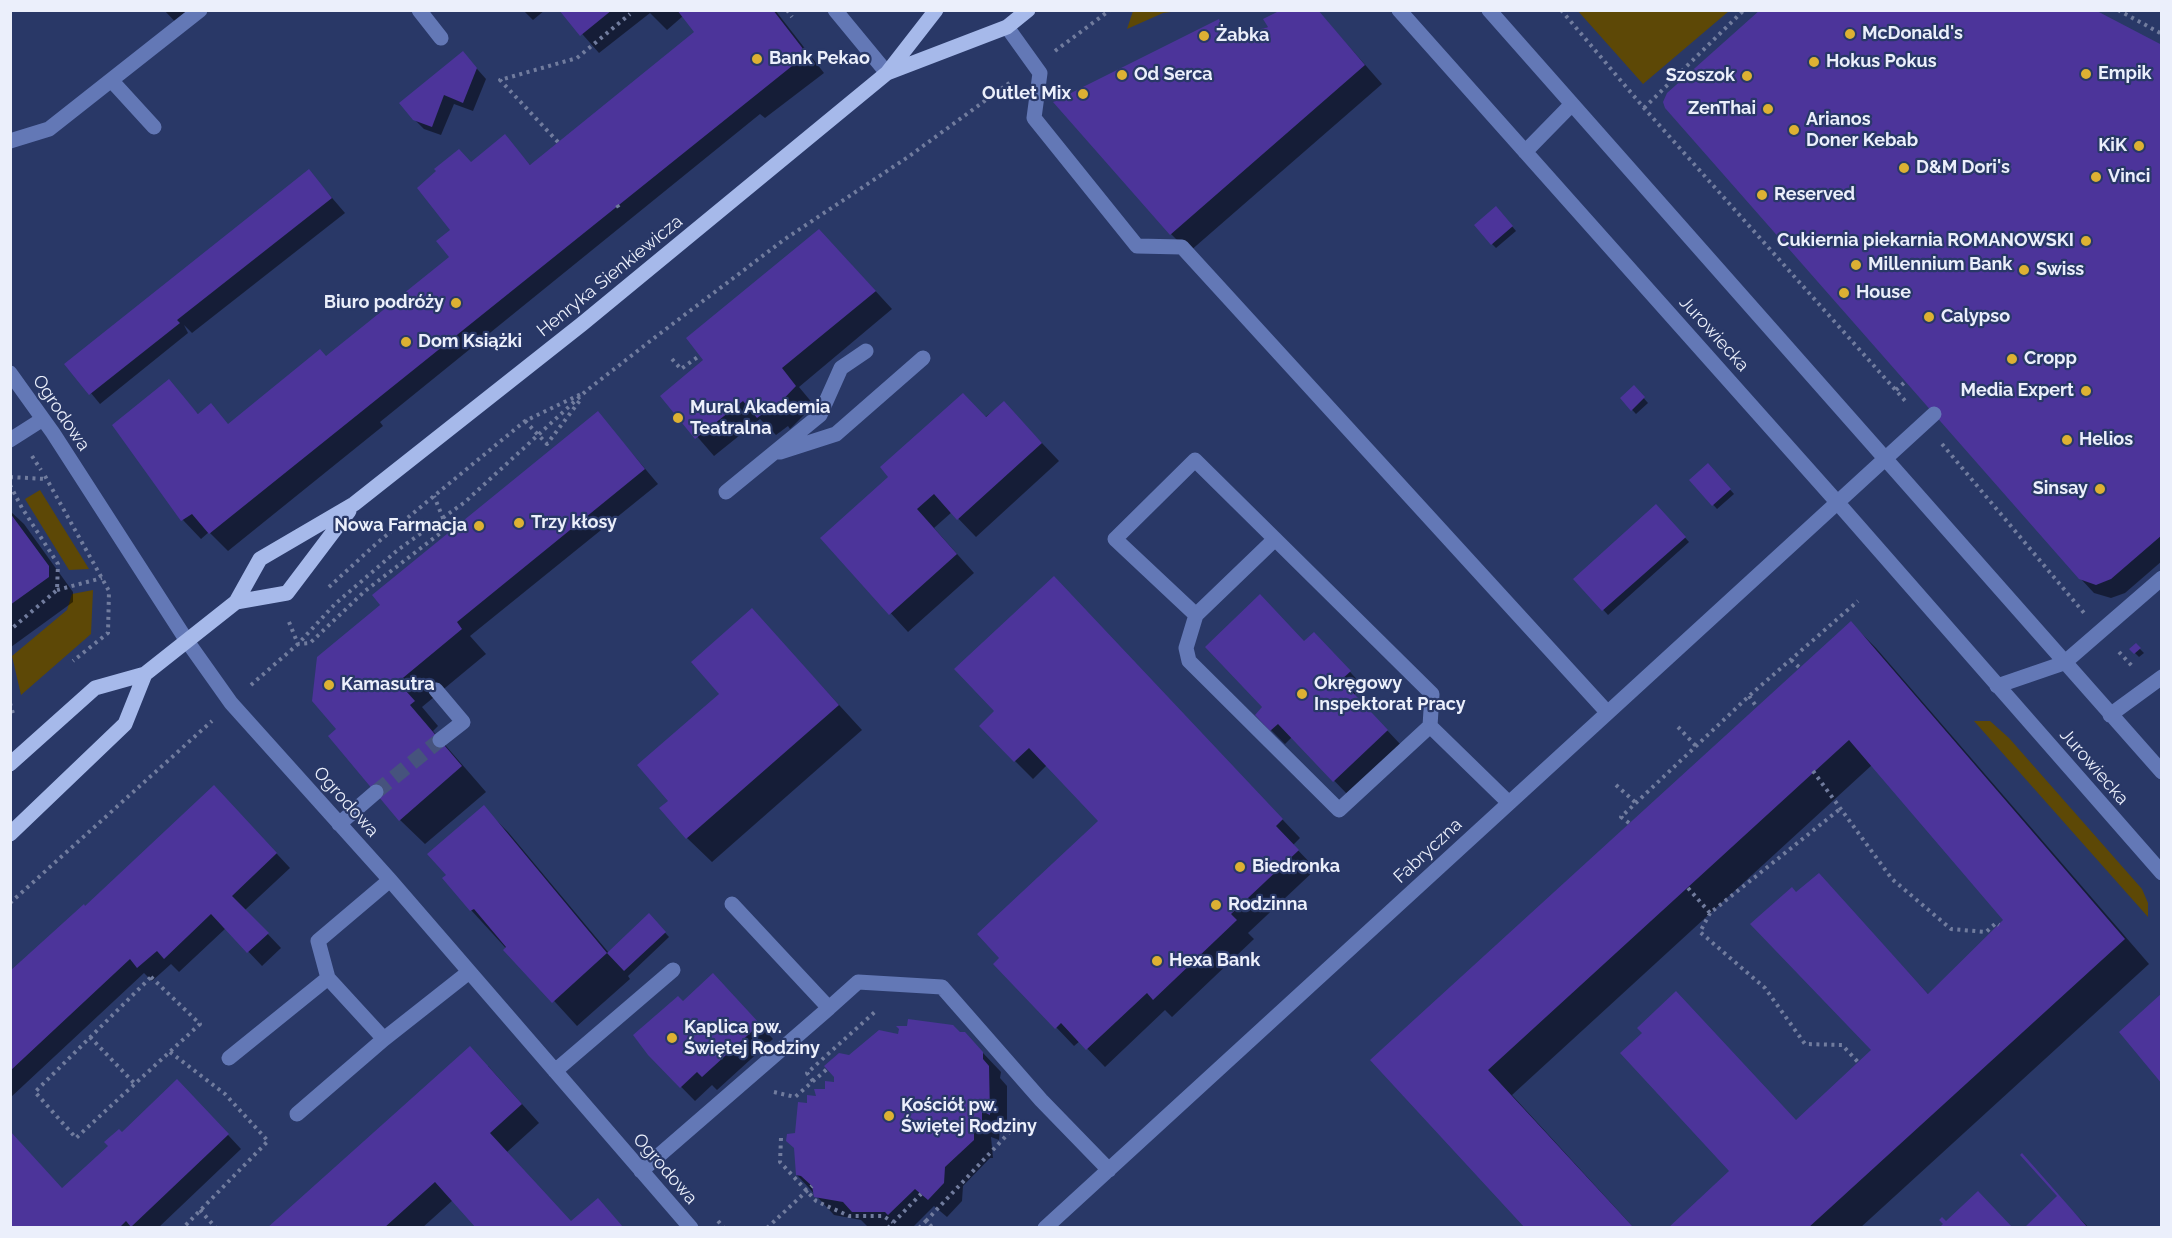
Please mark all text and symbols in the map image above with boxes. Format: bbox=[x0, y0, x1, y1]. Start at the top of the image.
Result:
place label: McDonald's bbox=[1862, 23, 1963, 45]
place label: Żabka bbox=[1216, 25, 1269, 47]
marker: McDonald's bbox=[1843, 27, 1857, 41]
marker: Żabka bbox=[1197, 29, 1211, 43]
place label: Bank Pekao bbox=[769, 48, 870, 70]
place label: Hokus Pokus bbox=[1826, 51, 1937, 73]
marker: Bank Pekao bbox=[750, 52, 764, 66]
marker: Hokus Pokus bbox=[1807, 55, 1821, 69]
place label: Empik bbox=[2098, 63, 2152, 85]
place label: Od Serca bbox=[1134, 64, 1213, 86]
place label: Szoszok bbox=[1666, 65, 1735, 87]
marker: Empik bbox=[2079, 67, 2093, 81]
marker: Od Serca bbox=[1115, 68, 1129, 82]
marker: Szoszok bbox=[1740, 69, 1754, 83]
place label: Outlet Mix bbox=[982, 83, 1071, 105]
marker: Outlet Mix bbox=[1076, 87, 1090, 101]
place label: ZenThai bbox=[1688, 98, 1756, 120]
marker: ZenThai bbox=[1761, 102, 1775, 116]
place label: Arianos Doner Kebab bbox=[1806, 109, 1918, 152]
marker: Arianos Doner Kebab bbox=[1787, 123, 1801, 137]
place label: KiK bbox=[2098, 135, 2127, 157]
marker: KiK bbox=[2132, 139, 2146, 153]
place label: D&M Dori's bbox=[1916, 157, 2010, 179]
marker: D&M Dori's bbox=[1897, 161, 1911, 175]
place label: Vinci bbox=[2108, 166, 2150, 188]
marker: Vinci bbox=[2089, 170, 2103, 184]
place label: Reserved bbox=[1774, 184, 1855, 206]
marker: Reserved bbox=[1755, 188, 1769, 202]
street label: Henryka Sienkiewicza bbox=[533, 211, 687, 341]
place label: Cukiernia piekarnia ROMANOWSKI bbox=[1777, 230, 2074, 252]
marker: Cukiernia piekarnia ROMANOWSKI bbox=[2079, 234, 2093, 248]
place label: Millennium Bank bbox=[1868, 254, 2012, 276]
marker: Millennium Bank bbox=[1849, 258, 1863, 272]
place label: Swiss bbox=[2036, 259, 2084, 281]
marker: Swiss bbox=[2017, 263, 2031, 277]
place label: House bbox=[1856, 282, 1911, 304]
marker: House bbox=[1837, 286, 1851, 300]
place label: Biuro podróży bbox=[324, 292, 444, 314]
street label: Jurowiecka bbox=[1675, 292, 1753, 376]
marker: Biuro podróży bbox=[449, 296, 463, 310]
place label: Calypso bbox=[1941, 306, 2010, 328]
marker: Calypso bbox=[1922, 310, 1936, 324]
place label: Dom Książki bbox=[418, 331, 522, 353]
marker: Dom Książki bbox=[399, 335, 413, 349]
place label: Cropp bbox=[2024, 348, 2077, 370]
marker: Cropp bbox=[2005, 352, 2019, 366]
street label: Ogrodowa bbox=[28, 371, 94, 455]
place label: Media Expert bbox=[1961, 380, 2074, 402]
marker: Media Expert bbox=[2079, 384, 2093, 398]
place label: Mural Akademia Teatralna bbox=[690, 397, 830, 440]
marker: Mural Akademia Teatralna bbox=[671, 411, 685, 425]
place label: Helios bbox=[2079, 429, 2133, 451]
marker: Helios bbox=[2060, 433, 2074, 447]
place label: Sinsay bbox=[2033, 478, 2088, 500]
marker: Sinsay bbox=[2093, 482, 2107, 496]
place label: Trzy kłosy bbox=[531, 512, 617, 534]
place label: Nowa Farmacja bbox=[334, 515, 467, 537]
marker: Trzy kłosy bbox=[512, 516, 526, 530]
marker: Nowa Farmacja bbox=[472, 519, 486, 533]
place label: Okręgowy Inspektorat Pracy bbox=[1314, 673, 1466, 716]
place label: Kamasutra bbox=[341, 674, 435, 696]
marker: Kamasutra bbox=[322, 678, 336, 692]
marker: Okręgowy Inspektorat Pracy bbox=[1295, 687, 1309, 701]
street label: Jurowiecka bbox=[2055, 724, 2133, 810]
street label: Ogrodowa bbox=[309, 762, 383, 842]
street label: Fabryczna bbox=[1390, 814, 1466, 888]
place label: Biedronka bbox=[1252, 856, 1340, 878]
marker: Biedronka bbox=[1233, 860, 1247, 874]
place label: Rodzinna bbox=[1228, 894, 1308, 916]
marker: Rodzinna bbox=[1209, 898, 1223, 912]
place label: Hexa Bank bbox=[1169, 950, 1260, 972]
marker: Hexa Bank bbox=[1150, 954, 1164, 968]
place label: Kaplica pw. Świętej Rodziny bbox=[684, 1017, 820, 1060]
marker: Kaplica pw. Świętej Rodziny bbox=[665, 1031, 679, 1045]
place label: Kościół pw. Świętej Rodziny bbox=[901, 1095, 1037, 1138]
marker: Kościół pw. Świętej Rodziny bbox=[882, 1109, 896, 1123]
street label: Ogrodowa bbox=[628, 1129, 702, 1209]

